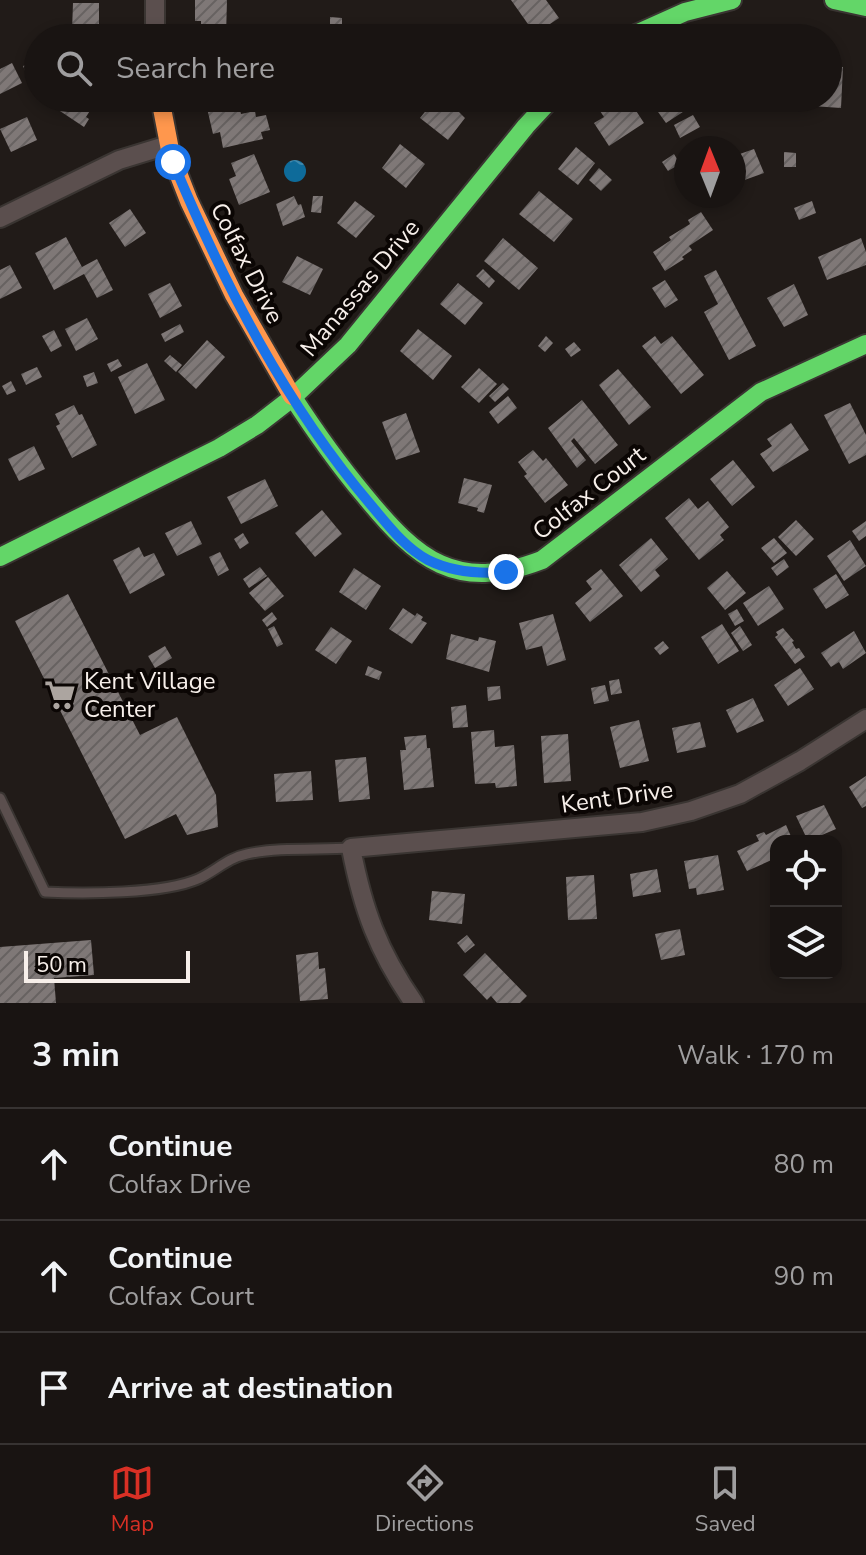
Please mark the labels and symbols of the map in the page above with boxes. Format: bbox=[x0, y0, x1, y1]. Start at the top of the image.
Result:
north arrow bbox=[674, 136, 746, 208]
route start bbox=[155, 144, 191, 180]
street label: Colfax Drive bbox=[203, 197, 291, 329]
street label: Manassas Drive bbox=[293, 213, 427, 363]
street label: Colfax Court bbox=[526, 439, 652, 547]
route end bbox=[488, 554, 524, 590]
place label: Kent Village Center bbox=[84, 665, 216, 725]
supermarket icon: Kent Village Center bbox=[43, 678, 77, 712]
street label: Kent Drive bbox=[559, 773, 675, 821]
scale bar bbox=[24, 947, 190, 983]

